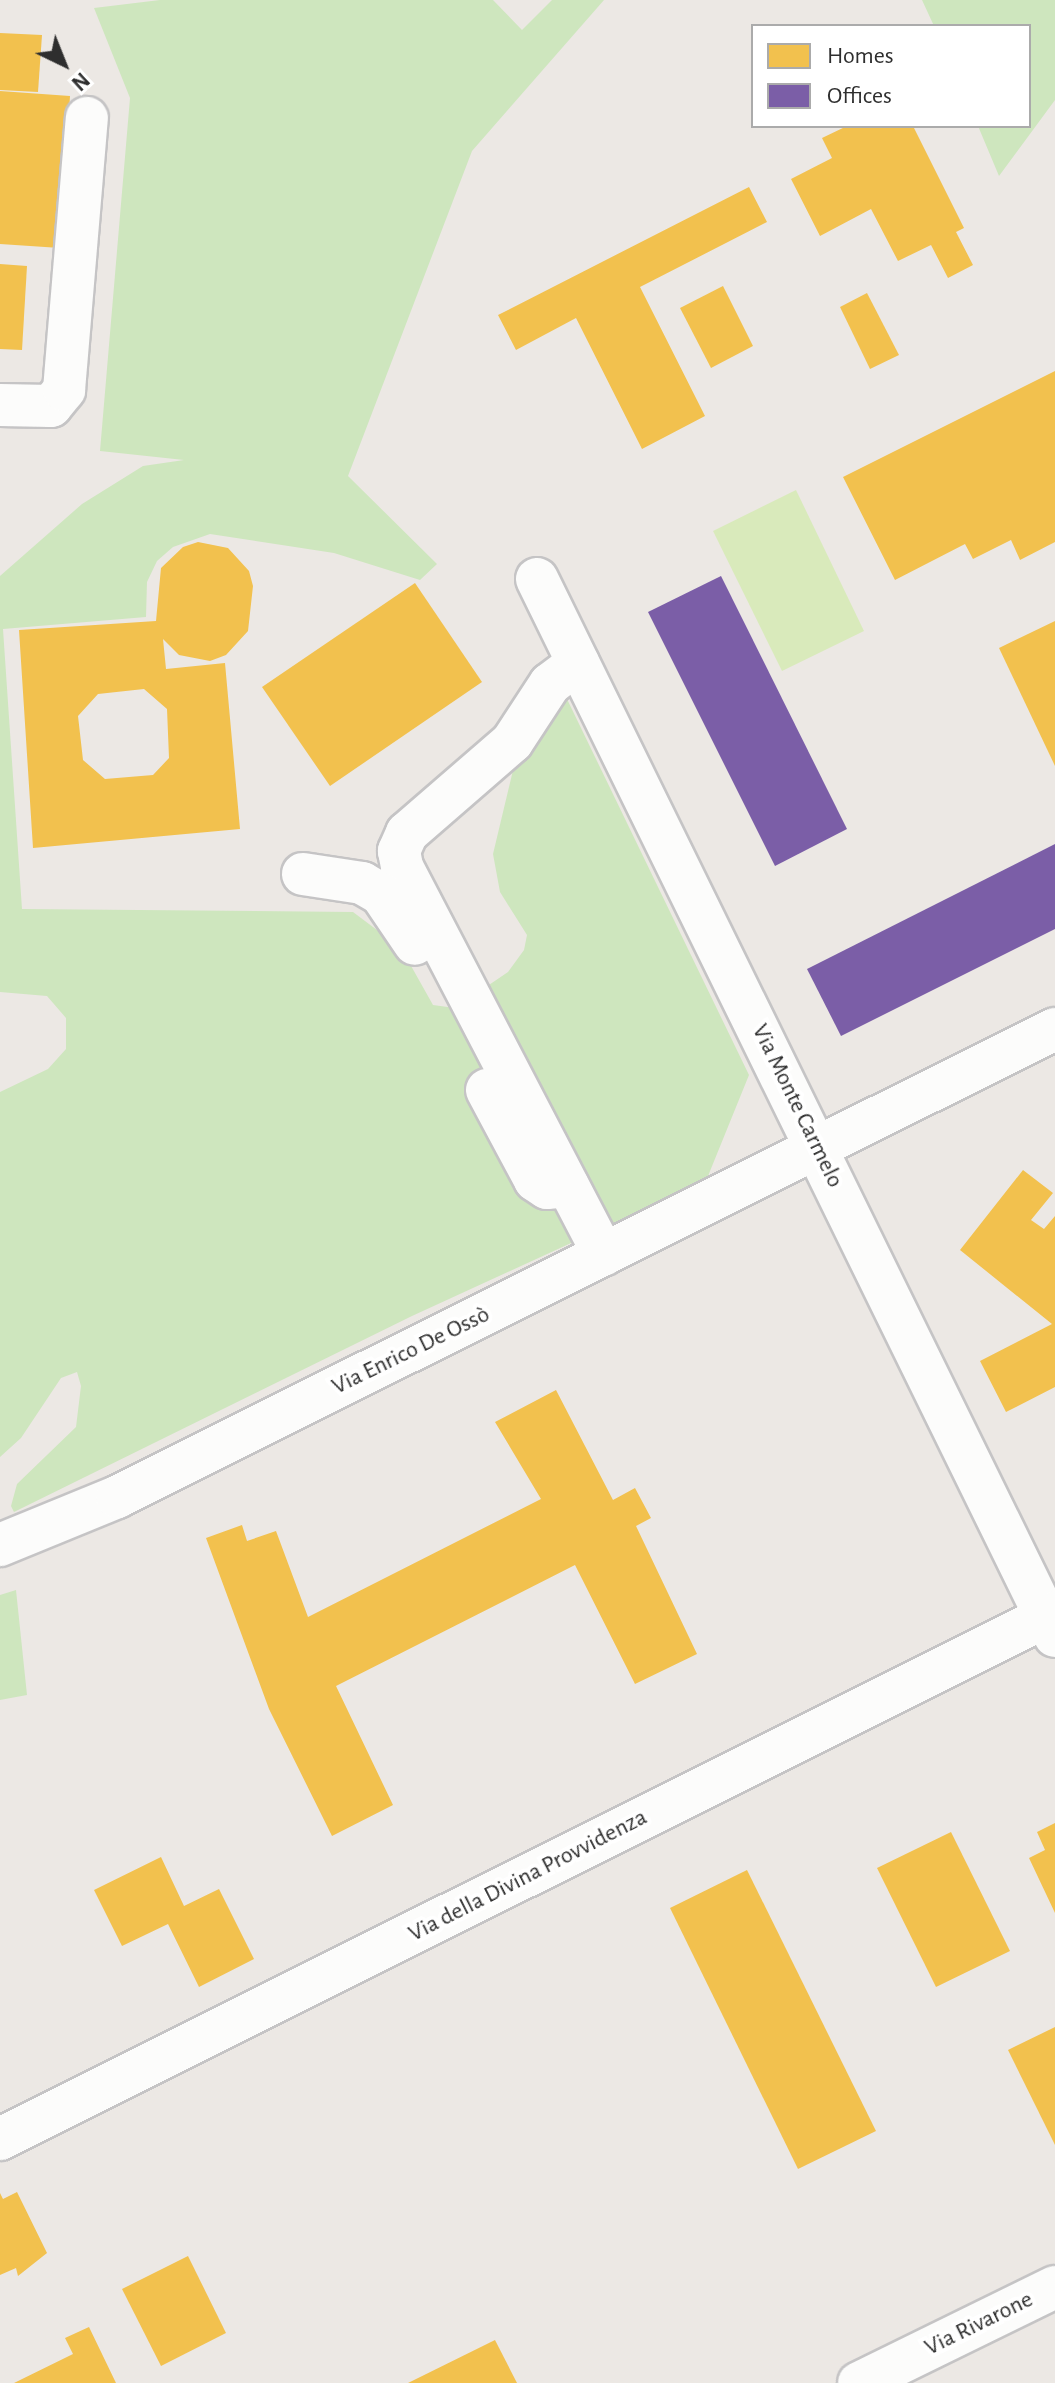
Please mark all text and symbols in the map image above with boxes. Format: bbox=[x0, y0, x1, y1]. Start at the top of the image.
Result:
north arrow bbox=[24, 24, 104, 104]
legend bbox=[751, 24, 1031, 128]
text: Homes bbox=[827, 44, 894, 68]
text: N bbox=[67, 68, 93, 95]
text: Offices bbox=[827, 84, 892, 108]
street label: Via Monte Carmelo bbox=[745, 1020, 849, 1192]
street label: Via Enrico De Ossò bbox=[328, 1300, 494, 1402]
street label: Via della Divina Provvidenza bbox=[404, 1803, 652, 1949]
street label: Via Rivarone bbox=[920, 2285, 1038, 2363]

